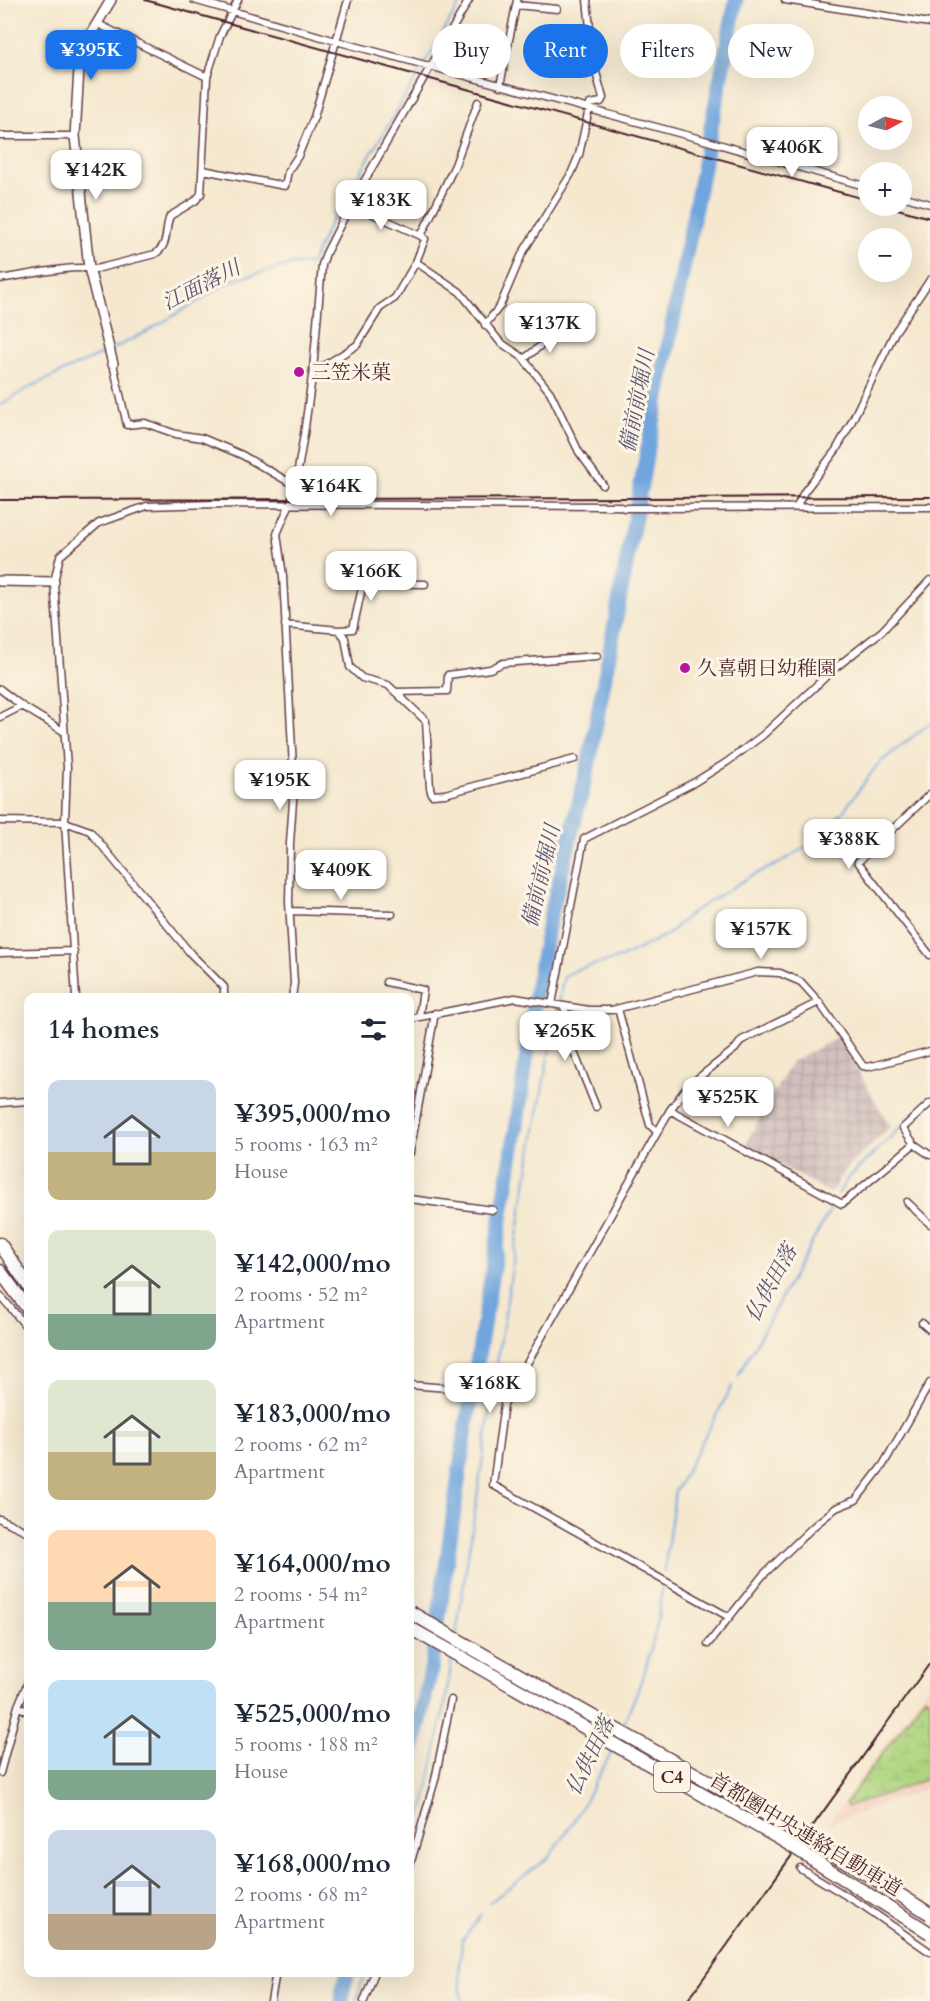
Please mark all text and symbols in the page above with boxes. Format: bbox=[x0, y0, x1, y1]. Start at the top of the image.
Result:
chip: Buy bbox=[432, 24, 511, 78]
chip: Rent bbox=[523, 24, 608, 78]
chip: Filters bbox=[620, 24, 716, 78]
chip: New bbox=[728, 24, 814, 78]
pin: ¥395K bbox=[49, 30, 133, 81]
text: ¥395K bbox=[60, 36, 122, 63]
north arrow bbox=[858, 96, 912, 150]
map controls bbox=[858, 96, 912, 282]
pin: ¥406K bbox=[750, 127, 834, 178]
text: ¥406K bbox=[761, 133, 823, 160]
pin: ¥142K bbox=[54, 150, 138, 201]
text: ¥142K bbox=[65, 156, 127, 183]
button: + bbox=[858, 162, 912, 216]
pin: ¥183K bbox=[339, 180, 423, 231]
text: ¥183K bbox=[350, 186, 412, 213]
button: − bbox=[858, 228, 912, 282]
water label: 江面落川 bbox=[157, 253, 247, 317]
pin: ¥137K bbox=[508, 303, 592, 354]
text: ¥137K bbox=[519, 309, 581, 336]
water label: 備前前堀川 bbox=[613, 345, 662, 455]
place label: 三笠米菓 bbox=[311, 359, 391, 386]
marker: 三笠米菓 bbox=[292, 365, 306, 379]
pin: ¥164K bbox=[289, 466, 373, 517]
text: ¥164K bbox=[300, 472, 362, 499]
pin: ¥166K bbox=[329, 551, 413, 602]
text: ¥166K bbox=[340, 557, 402, 584]
place label: 久喜朝日幼稚園 bbox=[697, 655, 837, 682]
marker: 久喜朝日幼稚園 bbox=[678, 661, 692, 675]
pin: ¥195K bbox=[238, 760, 322, 811]
text: ¥195K bbox=[249, 766, 311, 793]
pin: ¥388K bbox=[807, 819, 891, 870]
water label: 備前前堀川 bbox=[516, 820, 568, 931]
text: ¥388K bbox=[818, 825, 880, 852]
pin: ¥409K bbox=[299, 850, 383, 901]
text: ¥409K bbox=[310, 856, 372, 883]
pin: ¥157K bbox=[719, 909, 803, 960]
text: ¥157K bbox=[730, 915, 792, 942]
pin: ¥265K bbox=[523, 1011, 607, 1062]
text: 14 homes bbox=[48, 1012, 159, 1047]
icon: filters bbox=[357, 1013, 390, 1046]
text: ¥265K bbox=[534, 1017, 596, 1044]
pin: ¥525K bbox=[686, 1077, 770, 1128]
text: ¥525K bbox=[697, 1083, 759, 1110]
text: ¥395,000/mo bbox=[234, 1096, 391, 1131]
icon: home bbox=[96, 1104, 168, 1176]
text: 5 rooms · 163 m² bbox=[234, 1131, 378, 1158]
text: House bbox=[234, 1158, 288, 1185]
water label: 仏供田落 bbox=[738, 1237, 806, 1327]
text: ¥142,000/mo bbox=[234, 1246, 391, 1281]
icon: home bbox=[96, 1254, 168, 1326]
text: 2 rooms · 52 m² bbox=[234, 1281, 367, 1308]
text: Apartment bbox=[234, 1308, 325, 1335]
pin: ¥168K bbox=[448, 1363, 532, 1414]
text: ¥168K bbox=[459, 1369, 521, 1396]
text: ¥183,000/mo bbox=[234, 1396, 391, 1431]
icon: home bbox=[96, 1404, 168, 1476]
text: 2 rooms · 62 m² bbox=[234, 1431, 367, 1458]
text: Apartment bbox=[234, 1458, 325, 1485]
text: ¥164,000/mo bbox=[234, 1546, 391, 1581]
icon: home bbox=[96, 1554, 168, 1626]
text: 2 rooms · 54 m² bbox=[234, 1581, 367, 1608]
text: Apartment bbox=[234, 1608, 325, 1635]
text: ¥525,000/mo bbox=[234, 1696, 391, 1731]
icon: home bbox=[96, 1704, 168, 1776]
water label: 仏供田落 bbox=[559, 1709, 623, 1800]
text: 5 rooms · 188 m² bbox=[234, 1731, 378, 1758]
text: House bbox=[234, 1758, 288, 1785]
road number: C4 bbox=[654, 1762, 690, 1792]
street label: 首都圏中央連絡自動車道 bbox=[705, 1766, 907, 1903]
text: ¥168,000/mo bbox=[234, 1846, 391, 1881]
icon: home bbox=[96, 1854, 168, 1926]
text: 2 rooms · 68 m² bbox=[234, 1881, 367, 1908]
text: Apartment bbox=[234, 1908, 325, 1935]

